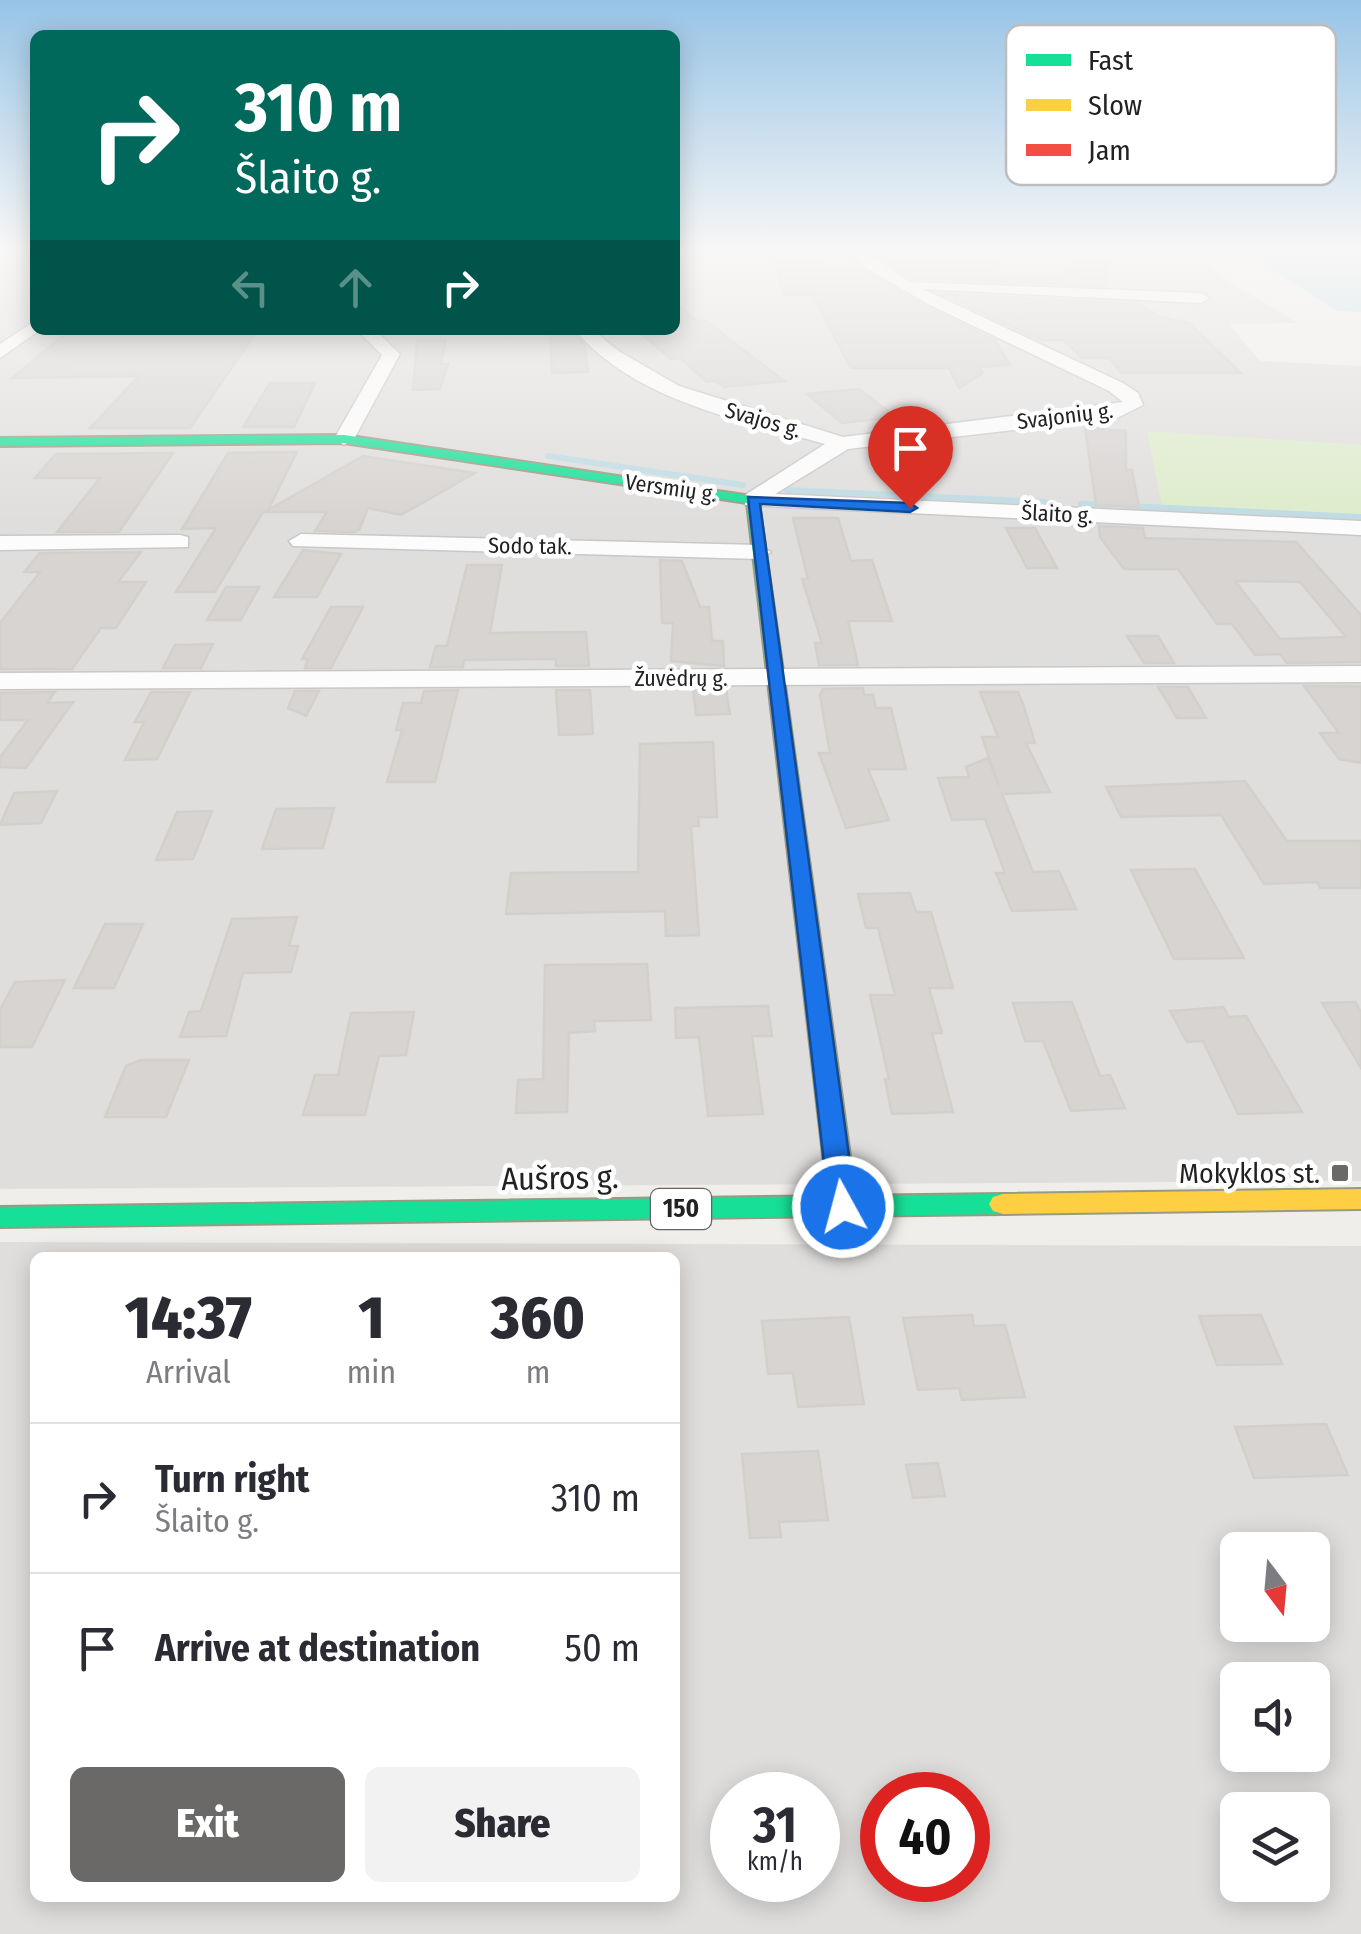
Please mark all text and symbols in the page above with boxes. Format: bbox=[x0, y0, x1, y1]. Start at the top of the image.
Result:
legend bbox=[1006, 25, 1336, 185]
text: Fast bbox=[1088, 44, 1134, 77]
text: 310 m bbox=[235, 66, 403, 150]
icon: right bbox=[70, 70, 200, 200]
text: Slow bbox=[1088, 89, 1142, 122]
text: Jam bbox=[1088, 134, 1131, 167]
text: Šlaito g. bbox=[235, 151, 381, 205]
icon: left bbox=[223, 260, 278, 315]
icon: ahead bbox=[328, 260, 383, 315]
icon: right bbox=[433, 260, 488, 315]
street label: Svajos g. bbox=[722, 396, 804, 444]
street label: Svajonių g. bbox=[1015, 397, 1115, 435]
pin bbox=[868, 406, 953, 509]
icon: arrive bbox=[883, 421, 938, 476]
street label: Versmių g. bbox=[623, 468, 719, 508]
street label: Šlaito g. bbox=[1021, 499, 1093, 529]
street label: Sodo tak. bbox=[488, 532, 572, 560]
street label: Žuvėdrų g. bbox=[634, 665, 728, 692]
position arrow bbox=[791, 1155, 895, 1259]
place label: Mokyklos st. bbox=[1179, 1157, 1320, 1190]
street label: Aušros g. bbox=[501, 1158, 619, 1198]
marker: Mokyklos st. bbox=[1329, 1162, 1351, 1184]
road number: 150 bbox=[651, 1189, 711, 1229]
text: 14:37 bbox=[125, 1282, 252, 1354]
text: 1 bbox=[358, 1282, 384, 1354]
text: 360 bbox=[491, 1282, 585, 1354]
text: Arrival bbox=[146, 1353, 231, 1391]
text: min bbox=[347, 1353, 396, 1391]
text: m bbox=[526, 1353, 550, 1391]
text: Turn right bbox=[155, 1456, 309, 1502]
icon: right bbox=[70, 1471, 125, 1526]
text: 310 m bbox=[551, 1475, 640, 1521]
text: Šlaito g. bbox=[155, 1502, 259, 1540]
north arrow bbox=[1220, 1532, 1330, 1642]
map controls bbox=[1220, 1532, 1330, 1902]
icon: arrive bbox=[70, 1621, 125, 1676]
text: Arrive at destination bbox=[155, 1625, 480, 1671]
text: 50 m bbox=[565, 1625, 640, 1671]
button: sound bbox=[1220, 1662, 1330, 1772]
button: Exit bbox=[70, 1767, 345, 1882]
button: Share bbox=[365, 1767, 640, 1882]
speed limit sign: 40 bbox=[860, 1772, 990, 1902]
button: layers bbox=[1220, 1792, 1330, 1902]
text: 31 bbox=[753, 1795, 797, 1855]
text: km/h bbox=[747, 1847, 803, 1877]

